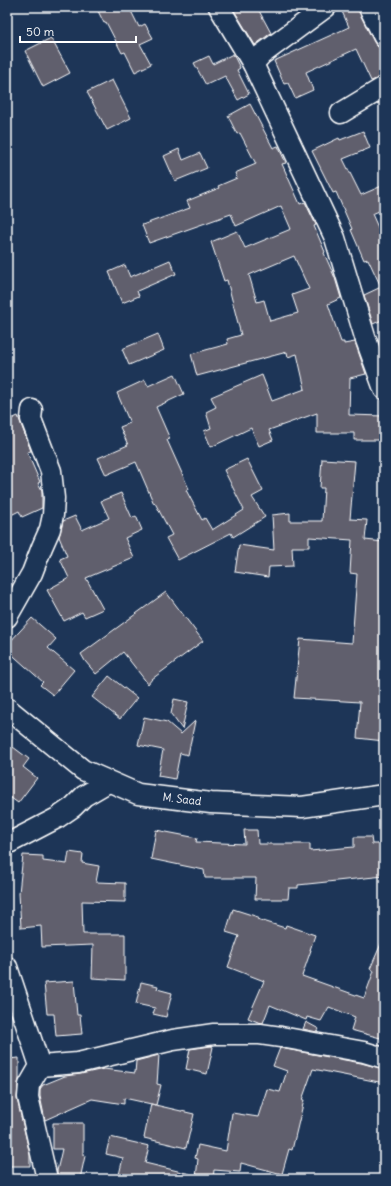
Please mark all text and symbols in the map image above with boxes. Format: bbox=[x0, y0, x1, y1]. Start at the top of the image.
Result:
scale bar bbox=[20, 18, 136, 44]
text: 50 m bbox=[26, 24, 55, 39]
street label: M. Saad bbox=[162, 790, 203, 808]

